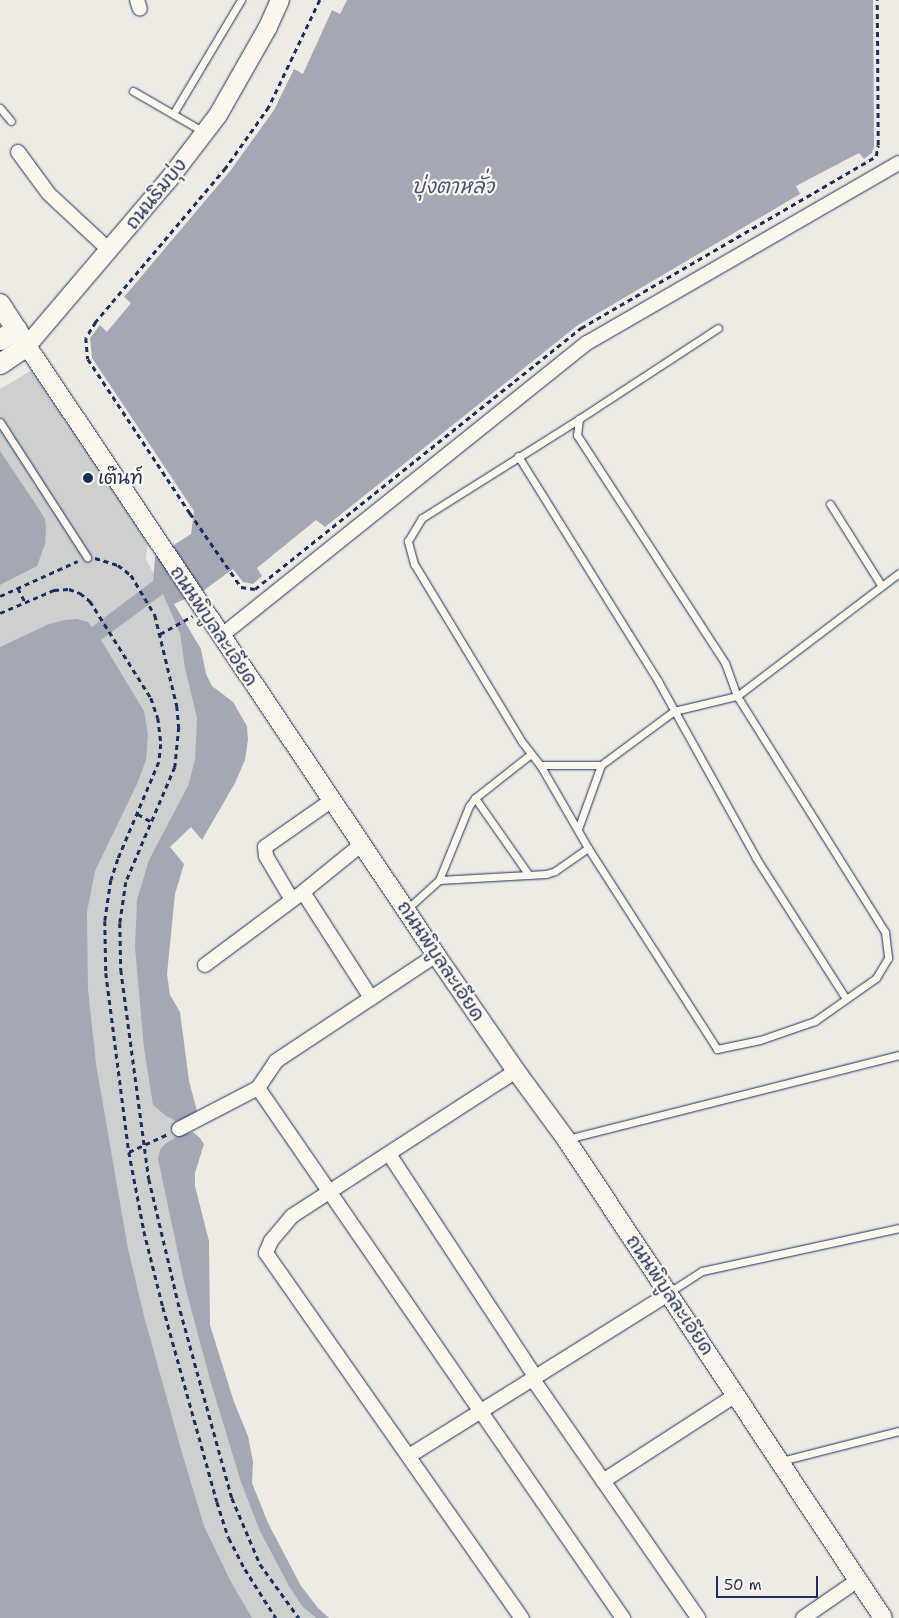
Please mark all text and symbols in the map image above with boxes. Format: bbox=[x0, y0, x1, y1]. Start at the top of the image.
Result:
street label: ถนนริมบุ่ง bbox=[121, 154, 191, 234]
water label: บุ่งตาหลั่ว bbox=[412, 174, 494, 198]
place label: เต๊นท์ bbox=[98, 467, 143, 489]
marker: เต๊นท์ bbox=[82, 472, 94, 484]
street label: ถนนพิบูลละเอียด bbox=[165, 561, 263, 691]
street label: ถนนพิบูลละเอียด bbox=[392, 896, 490, 1026]
street label: ถนนพิบูลละเอียด bbox=[621, 1230, 719, 1360]
scale bar bbox=[719, 1566, 822, 1598]
text: 50 m bbox=[724, 1575, 762, 1595]

